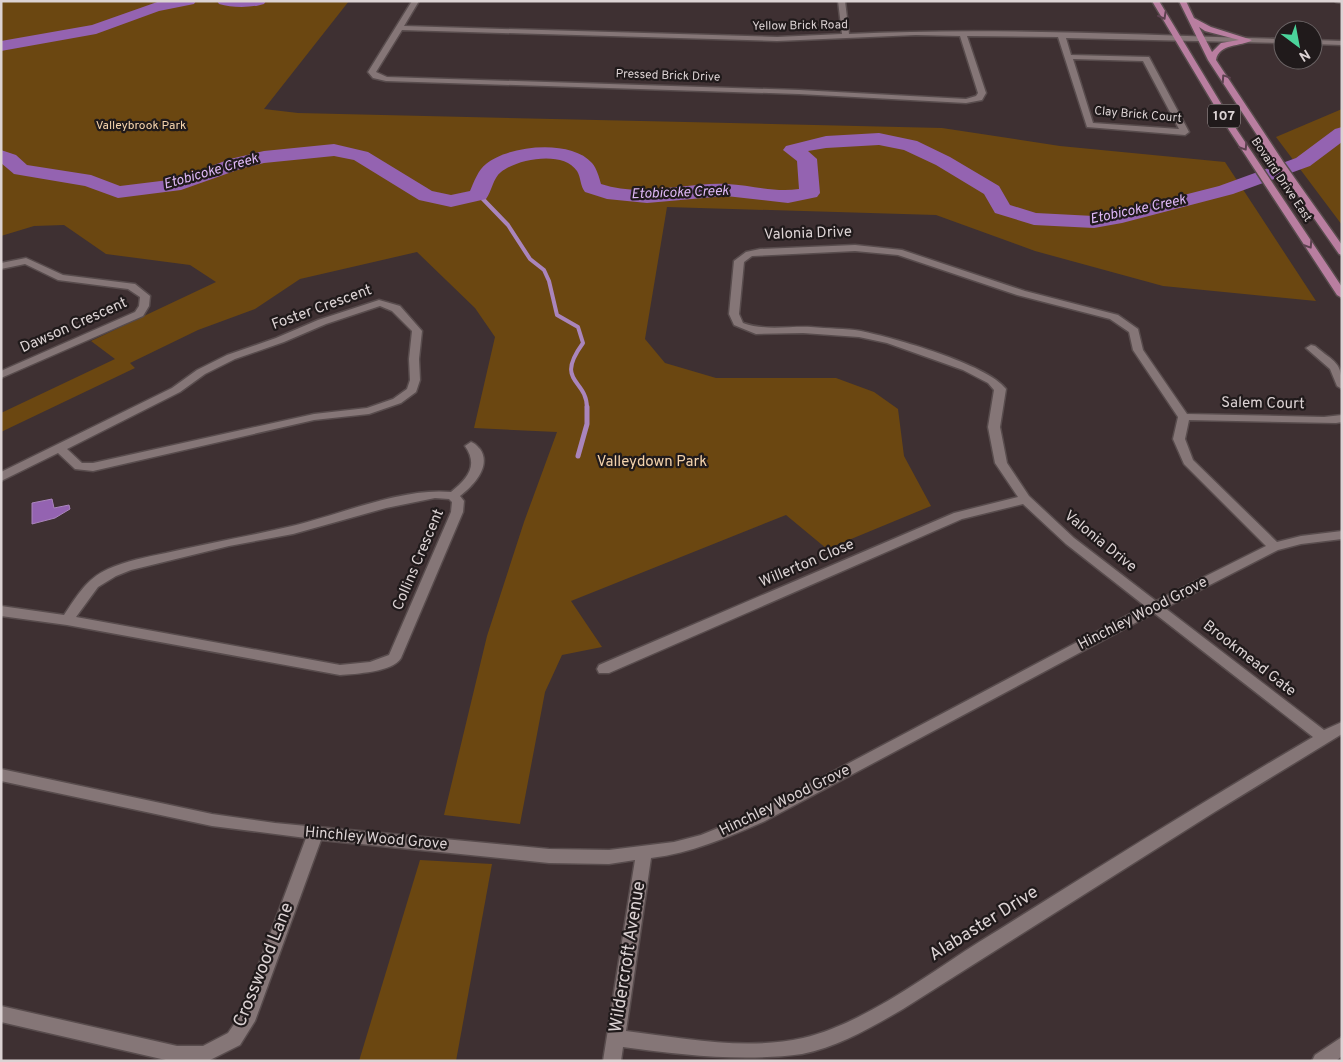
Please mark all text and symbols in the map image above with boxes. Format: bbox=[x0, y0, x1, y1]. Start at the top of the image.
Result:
one-way arrow bbox=[1157, 11, 1167, 20]
street label: Yellow Brick Road bbox=[752, 17, 848, 35]
north arrow bbox=[1273, 20, 1323, 70]
text: N bbox=[1295, 45, 1313, 65]
street label: Pressed Brick Drive bbox=[615, 66, 721, 86]
one-way arrow bbox=[1222, 74, 1231, 84]
street label: Clay Brick Court bbox=[1094, 103, 1182, 127]
road number: 107 bbox=[1208, 104, 1240, 128]
park label: Valleybrook Park bbox=[96, 118, 186, 134]
street label: Bovaird Drive East bbox=[1247, 135, 1315, 225]
one-way arrow bbox=[1238, 141, 1247, 150]
water label: Etobicoke Creek bbox=[162, 150, 261, 194]
water label: Etobicoke Creek bbox=[631, 183, 730, 203]
water label: Etobicoke Creek bbox=[1089, 191, 1188, 228]
street label: Valonia Drive bbox=[764, 223, 852, 245]
one-way arrow bbox=[1303, 240, 1313, 249]
street label: Foster Crescent bbox=[269, 281, 375, 335]
street label: Dawson Crescent bbox=[18, 294, 130, 358]
street label: Salem Court bbox=[1221, 394, 1305, 414]
park label: Valleydown Park bbox=[597, 453, 707, 472]
street label: Collins Crescent bbox=[389, 506, 449, 614]
street label: Valonia Drive bbox=[1060, 507, 1140, 577]
street label: Willerton Close bbox=[757, 535, 857, 593]
street label: Hinchley Wood Grove bbox=[1075, 573, 1211, 655]
street label: Brookmead Gate bbox=[1199, 617, 1299, 701]
street label: Hinchley Wood Grove bbox=[717, 761, 853, 841]
street label: Hinchley Wood Grove bbox=[304, 823, 448, 855]
street label: Wildercroft Avenue bbox=[605, 880, 651, 1034]
street label: Alabaster Drive bbox=[925, 881, 1043, 967]
street label: Crosswood Lane bbox=[229, 899, 299, 1031]

